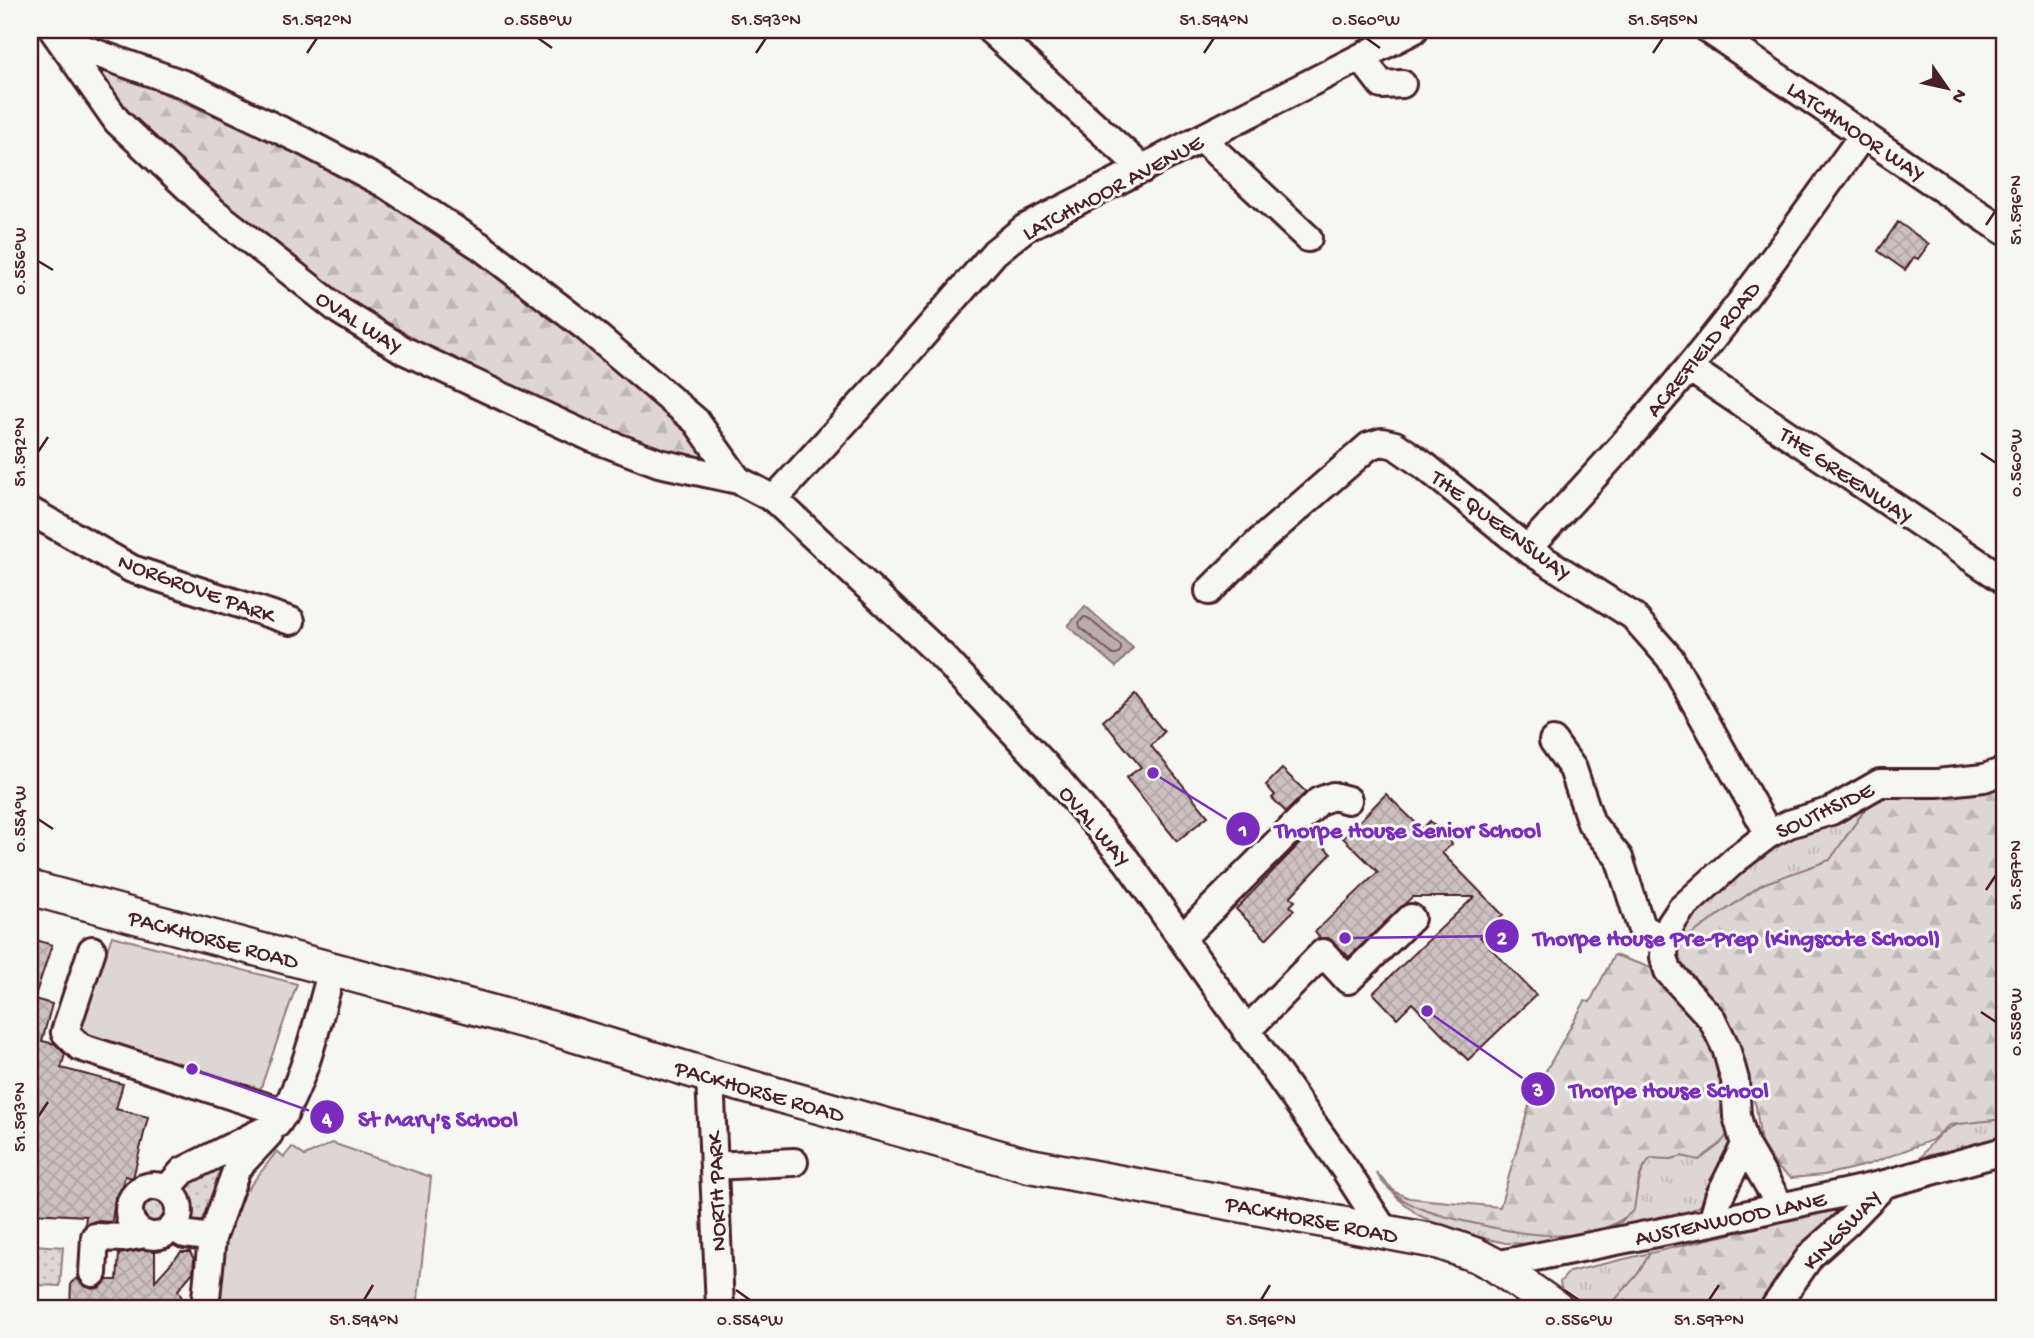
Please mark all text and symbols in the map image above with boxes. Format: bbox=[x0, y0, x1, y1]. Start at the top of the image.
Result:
text: 51.592°N bbox=[282, 11, 352, 32]
text: 0.558°W bbox=[504, 11, 572, 32]
text: 51.593°N bbox=[731, 11, 801, 32]
text: 51.594°N bbox=[1179, 11, 1249, 32]
text: 0.560°W bbox=[1332, 11, 1400, 32]
text: 51.595°N bbox=[1628, 11, 1698, 32]
north arrow bbox=[1912, 52, 1982, 122]
street label: LATCHMOOR WAY bbox=[1781, 77, 1929, 189]
text: N bbox=[1945, 84, 1971, 107]
street label: LATCHMOOR AVENUE bbox=[1019, 129, 1210, 248]
text: 51.596°N bbox=[2007, 175, 2028, 245]
text: 0.556°W bbox=[11, 227, 32, 295]
street label: ACREFIELD ROAD bbox=[1642, 276, 1769, 424]
street label: OVAL WAY bbox=[310, 286, 406, 362]
text: 51.592°N bbox=[11, 417, 32, 487]
street label: THE GREENWAY bbox=[1771, 421, 1917, 532]
text: 0.560°W bbox=[2007, 429, 2028, 497]
street label: THE QUEENSWAY bbox=[1423, 464, 1575, 588]
street label: NORGROVE PARK bbox=[114, 549, 280, 632]
street label: SOUTHSIDE bbox=[1772, 777, 1880, 847]
street label: OVAL WAY bbox=[1052, 781, 1135, 873]
text: 0.554°W bbox=[11, 786, 32, 852]
callout: Thorpe House Senior School bbox=[1226, 806, 1555, 851]
text: Thorpe House Senior School bbox=[1273, 818, 1541, 847]
text: 1 bbox=[1238, 820, 1247, 845]
text: 51.597°N bbox=[2007, 840, 2028, 910]
street label: PACKHORSE ROAD bbox=[124, 905, 302, 977]
callout: Thorpe House Pre-Prep (Kingscote School) bbox=[1485, 914, 1955, 959]
text: Thorpe House Pre-Prep (Kingscote School) bbox=[1531, 926, 1941, 955]
text: 2 bbox=[1497, 928, 1508, 953]
text: 0.558°W bbox=[2007, 988, 2028, 1056]
street label: PACKHORSE ROAD bbox=[670, 1056, 848, 1131]
callout: Thorpe House School bbox=[1520, 1066, 1783, 1111]
text: Thorpe House School bbox=[1567, 1078, 1769, 1107]
text: 3 bbox=[1532, 1080, 1544, 1105]
text: 51.593°N bbox=[11, 1082, 32, 1152]
callout: St Mary's School bbox=[309, 1095, 532, 1140]
text: St Mary's School bbox=[358, 1107, 518, 1136]
text: 4 bbox=[321, 1109, 333, 1134]
street label: NORTH PARK bbox=[703, 1129, 734, 1252]
street label: KINGSWAY bbox=[1798, 1185, 1889, 1278]
street label: AUSTENWOOD LANE bbox=[1633, 1187, 1830, 1254]
street label: PACKHORSE ROAD bbox=[1222, 1191, 1401, 1252]
text: 51.594°N bbox=[329, 1311, 399, 1332]
text: 0.554°W bbox=[717, 1311, 783, 1332]
text: 51.596°N bbox=[1226, 1311, 1296, 1332]
text: 0.556°W bbox=[1545, 1311, 1613, 1332]
text: 51.597°N bbox=[1674, 1311, 1744, 1332]

